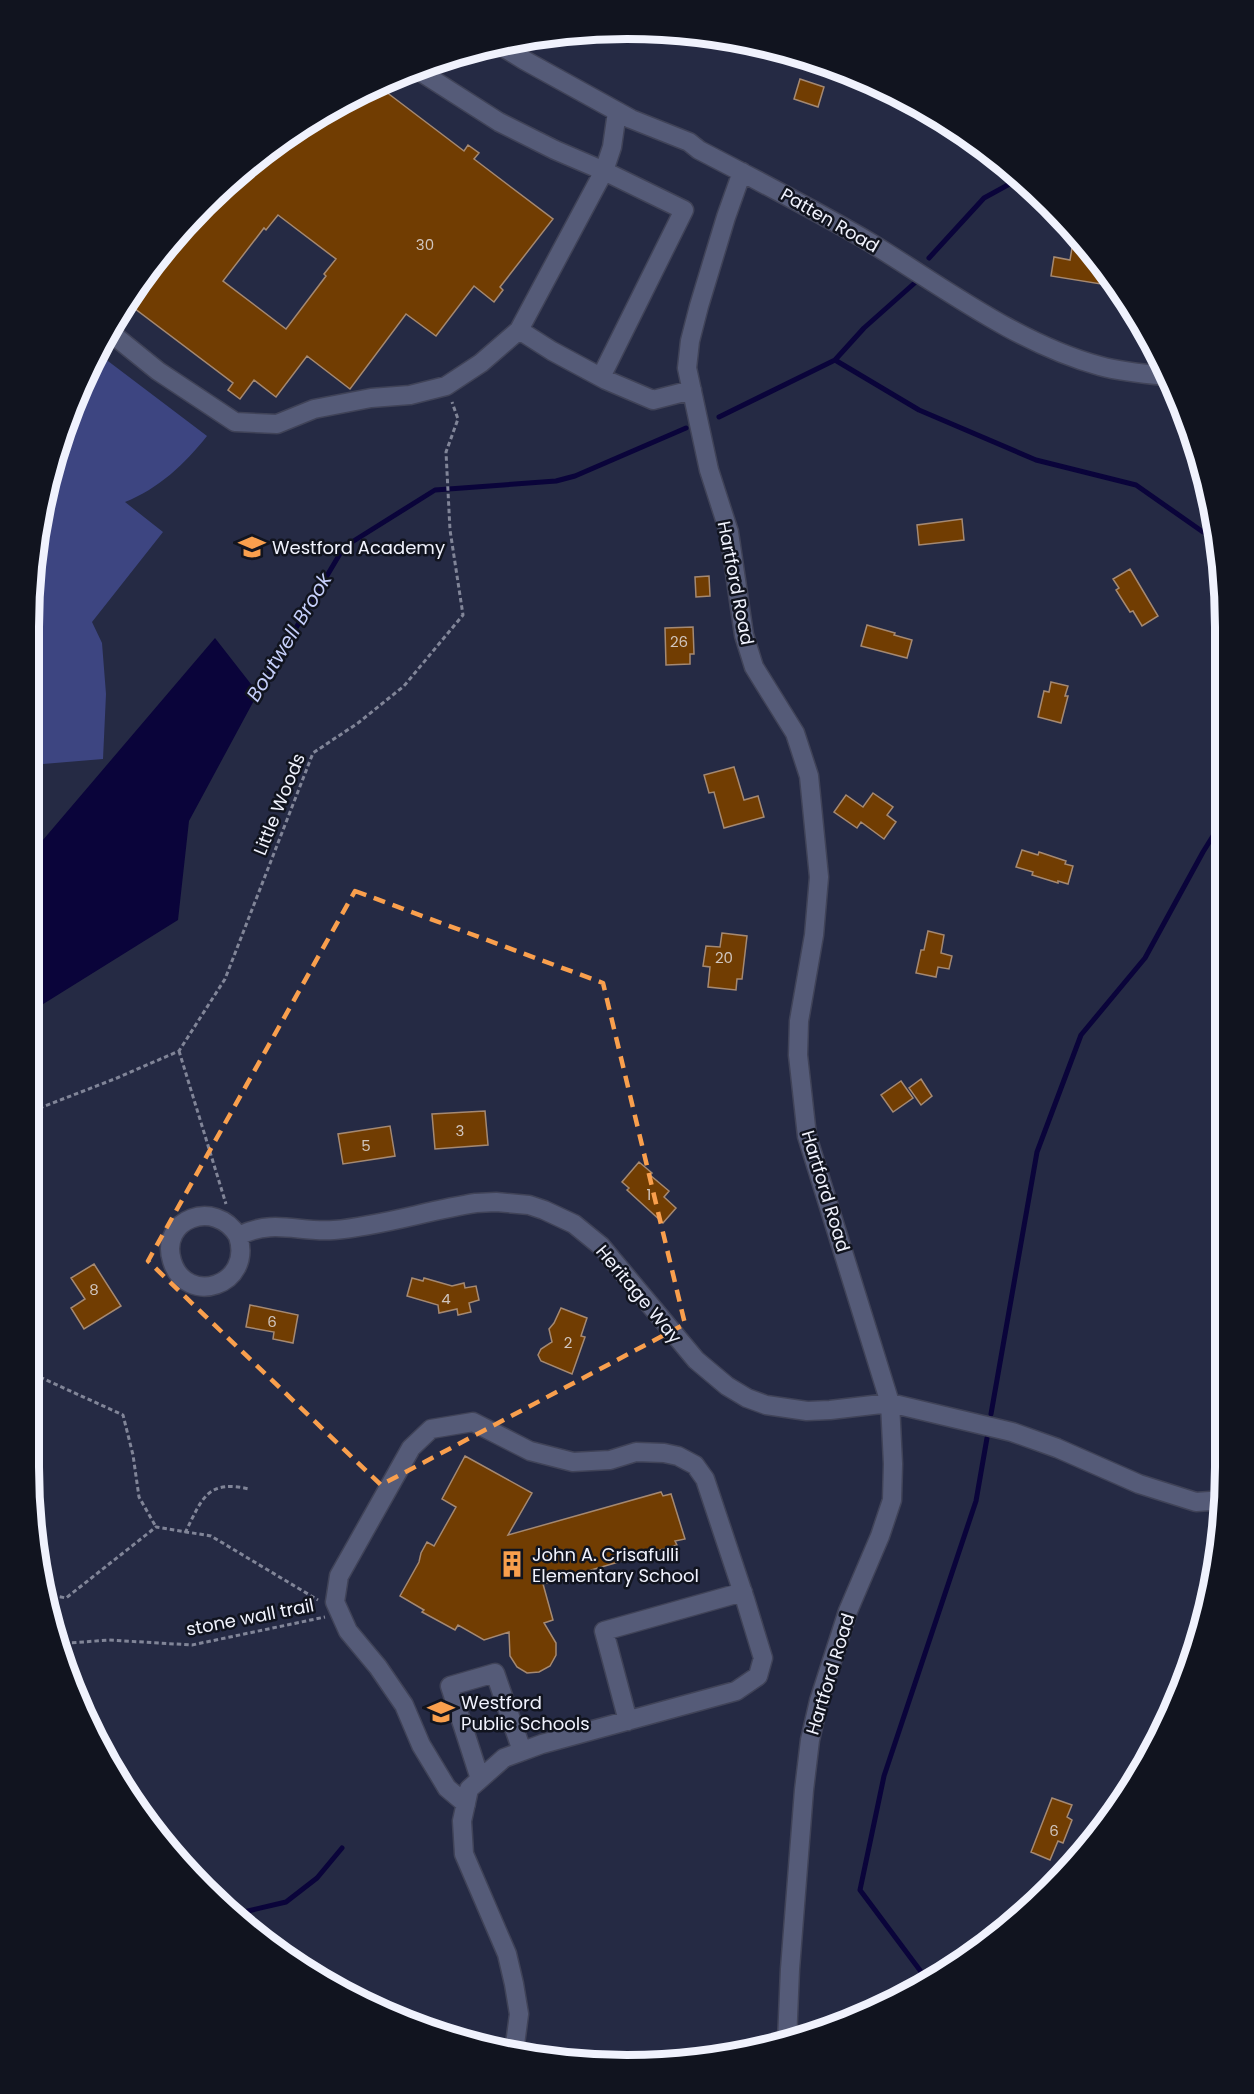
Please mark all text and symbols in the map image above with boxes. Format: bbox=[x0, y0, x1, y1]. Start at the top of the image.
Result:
street label: Patten Road bbox=[776, 182, 884, 258]
house number: 30 bbox=[416, 234, 434, 255]
street label: Hartford Road bbox=[712, 519, 760, 647]
school or university icon: Westford Academy bbox=[237, 532, 267, 562]
place label: Westford Academy bbox=[272, 535, 445, 560]
water label: Boutwell Brook bbox=[240, 566, 339, 707]
house number: 26 bbox=[670, 631, 688, 652]
street label: Little Woods bbox=[247, 749, 311, 859]
house number: 20 bbox=[715, 947, 733, 968]
house number: 3 bbox=[456, 1120, 464, 1141]
street label: Hartford Road bbox=[796, 1127, 856, 1255]
house number: 5 bbox=[361, 1135, 371, 1156]
house number: 1 bbox=[647, 1184, 651, 1205]
street label: Heritage Way bbox=[590, 1239, 688, 1349]
house number: 8 bbox=[89, 1279, 99, 1300]
house number: 4 bbox=[441, 1288, 451, 1309]
house number: 6 bbox=[267, 1311, 277, 1332]
house number: 2 bbox=[564, 1332, 572, 1353]
place label: John A. Crisafulli Elementary School bbox=[532, 1542, 699, 1588]
building icon: John A. Crisafulli Elementary School bbox=[497, 1549, 527, 1579]
street label: stone wall trail bbox=[184, 1592, 316, 1642]
street label: Hartford Road bbox=[800, 1610, 860, 1738]
place label: Westford Public Schools bbox=[461, 1690, 590, 1736]
school or university icon: Westford Public Schools bbox=[426, 1697, 456, 1727]
house number: 6 bbox=[1049, 1820, 1059, 1841]

